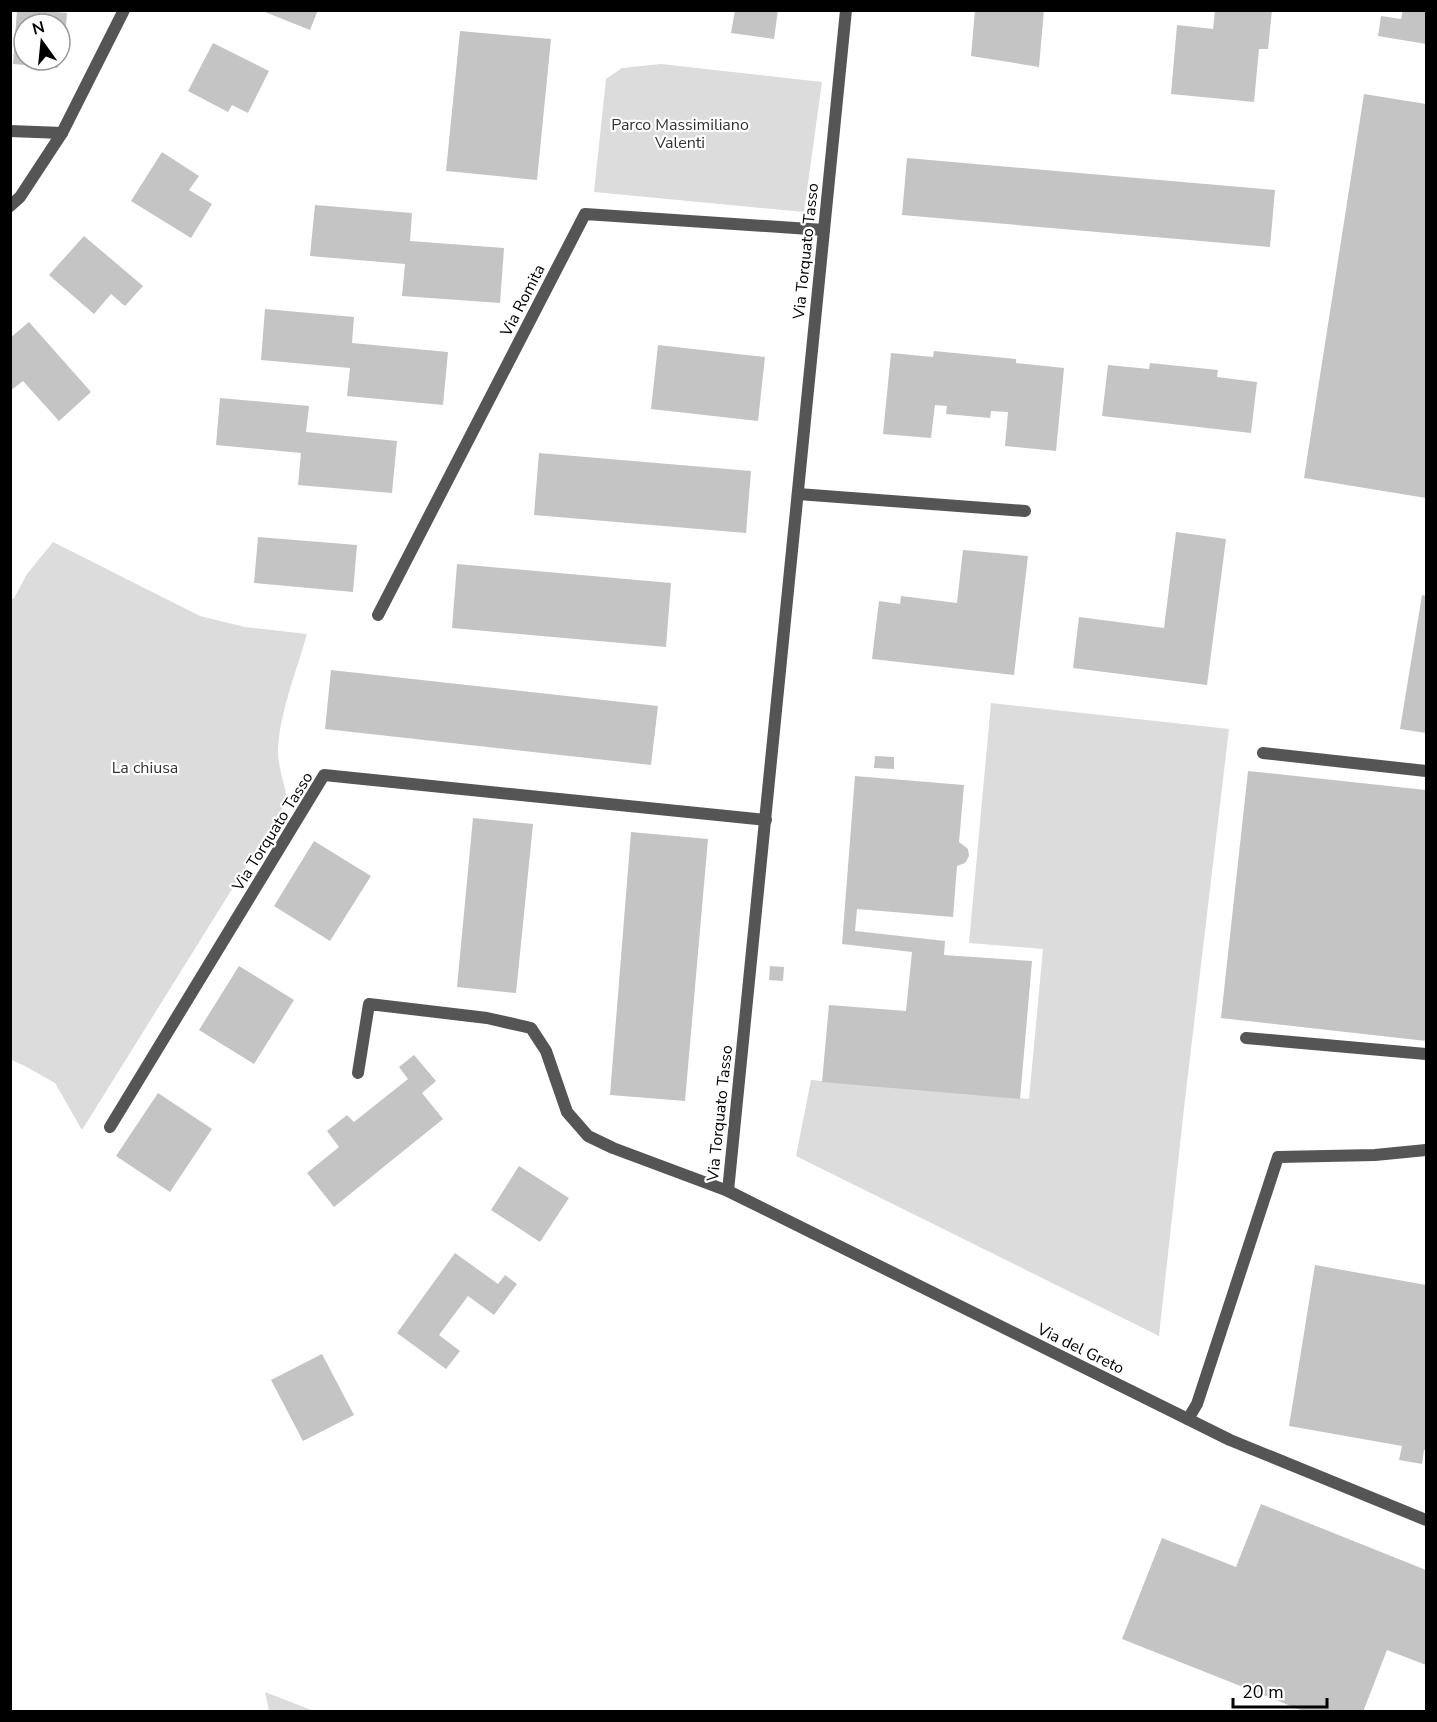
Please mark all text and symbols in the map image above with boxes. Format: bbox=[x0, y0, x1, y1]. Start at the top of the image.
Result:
north arrow bbox=[12, 12, 72, 72]
text: N bbox=[30, 16, 47, 41]
park label: Parco Massimiliano Valenti bbox=[611, 114, 749, 154]
street label: Via Torquato Tasso bbox=[788, 182, 824, 321]
street label: Via Romita bbox=[495, 261, 550, 341]
park label: La chiusa bbox=[112, 757, 178, 779]
street label: Via Torquato Tasso bbox=[227, 768, 318, 896]
street label: Via Torquato Tasso bbox=[702, 1044, 738, 1183]
street label: Via del Greto bbox=[1033, 1318, 1128, 1379]
scale bar bbox=[1233, 1671, 1328, 1709]
text: 20 m bbox=[1242, 1680, 1284, 1704]

